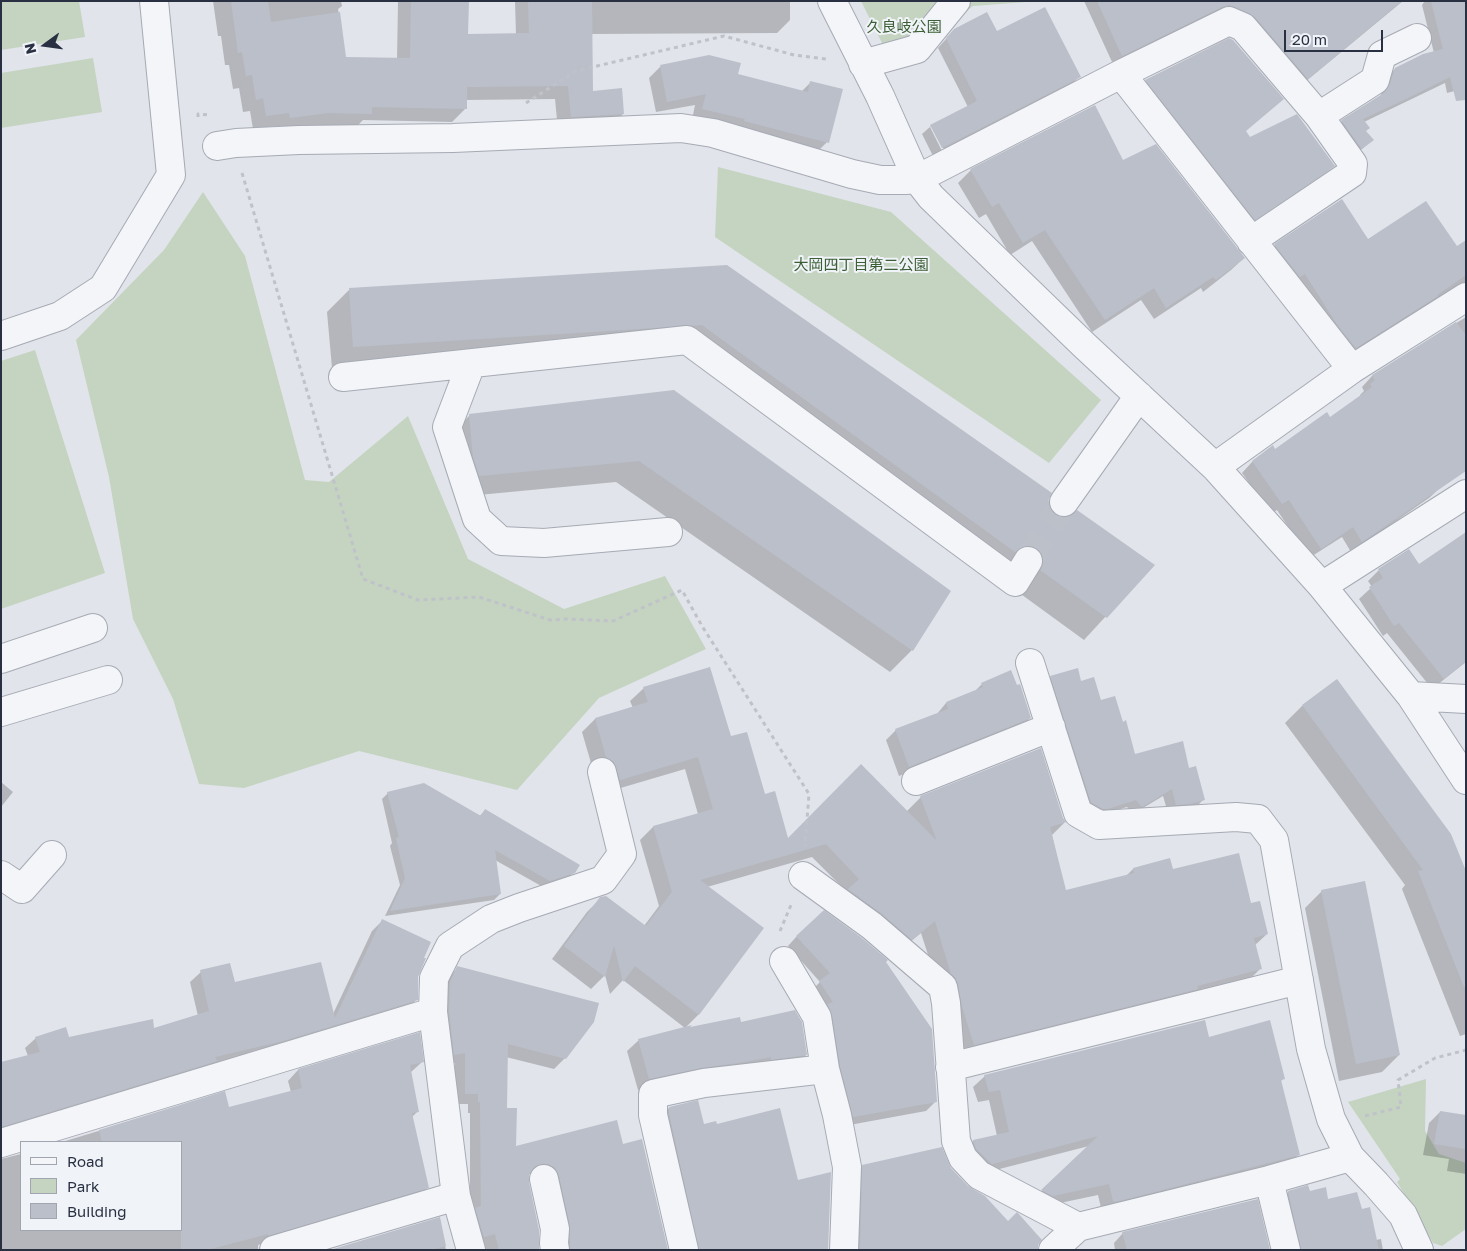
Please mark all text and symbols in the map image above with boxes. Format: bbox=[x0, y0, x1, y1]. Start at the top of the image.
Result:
park label: 久良岐公園 bbox=[867, 18, 941, 36]
north arrow bbox=[20, 20, 70, 70]
scale bar bbox=[1287, 20, 1386, 52]
text: 20 m bbox=[1292, 30, 1327, 48]
text: N bbox=[20, 42, 39, 56]
park label: 大岡四丁目第二公園 bbox=[794, 256, 928, 274]
legend bbox=[20, 1141, 182, 1231]
text: Road bbox=[67, 1152, 104, 1170]
text: Park bbox=[67, 1177, 99, 1195]
text: Building bbox=[67, 1202, 127, 1220]

